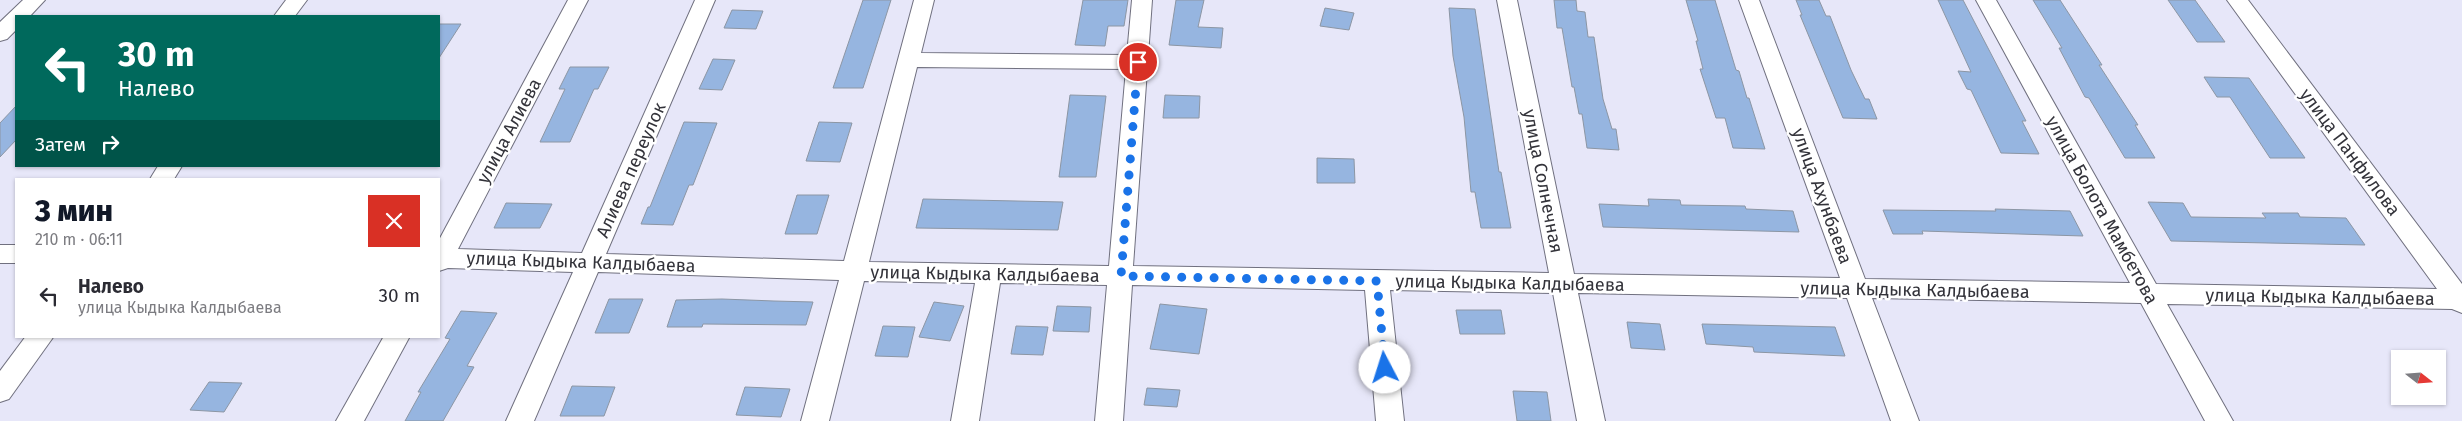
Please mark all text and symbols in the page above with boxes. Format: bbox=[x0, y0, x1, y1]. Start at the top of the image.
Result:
text: 30 m bbox=[118, 33, 195, 75]
icon: left bbox=[35, 35, 100, 100]
pin bbox=[1117, 41, 1159, 83]
icon: arrive bbox=[1124, 48, 1152, 76]
text: Налево bbox=[118, 75, 195, 102]
street label: улица Алиева bbox=[472, 75, 546, 187]
street label: улица Панфилова bbox=[2295, 84, 2405, 220]
street label: Алиева переулок bbox=[591, 98, 671, 241]
street label: улица Солнечная bbox=[1518, 107, 1568, 255]
street label: улица Болота Мамбетова bbox=[2041, 112, 2163, 308]
street label: улица Ахунбаева bbox=[1787, 125, 1857, 267]
icon: right bbox=[96, 130, 124, 158]
text: Затем bbox=[35, 133, 86, 156]
text: 3 мин bbox=[35, 193, 113, 229]
button: close bbox=[368, 195, 420, 247]
text: 210 m · 06:11 bbox=[35, 230, 123, 249]
street label: улица Кыдыка Калдыбаева bbox=[466, 247, 696, 277]
street label: улица Кыдыка Калдыбаева bbox=[870, 261, 1100, 287]
street label: улица Кыдыка Калдыбаева bbox=[1395, 270, 1625, 296]
text: Налево bbox=[78, 275, 144, 298]
street label: улица Кыдыка Калдыбаева bbox=[1800, 277, 2030, 303]
icon: left bbox=[35, 282, 63, 310]
text: 30 m bbox=[379, 284, 420, 307]
street label: улица Кыдыка Калдыбаева bbox=[2205, 284, 2435, 310]
text: улица Кыдыка Калдыбаева bbox=[78, 298, 282, 317]
position arrow bbox=[1358, 341, 1410, 393]
north arrow bbox=[2391, 350, 2446, 405]
map controls bbox=[2391, 350, 2446, 405]

